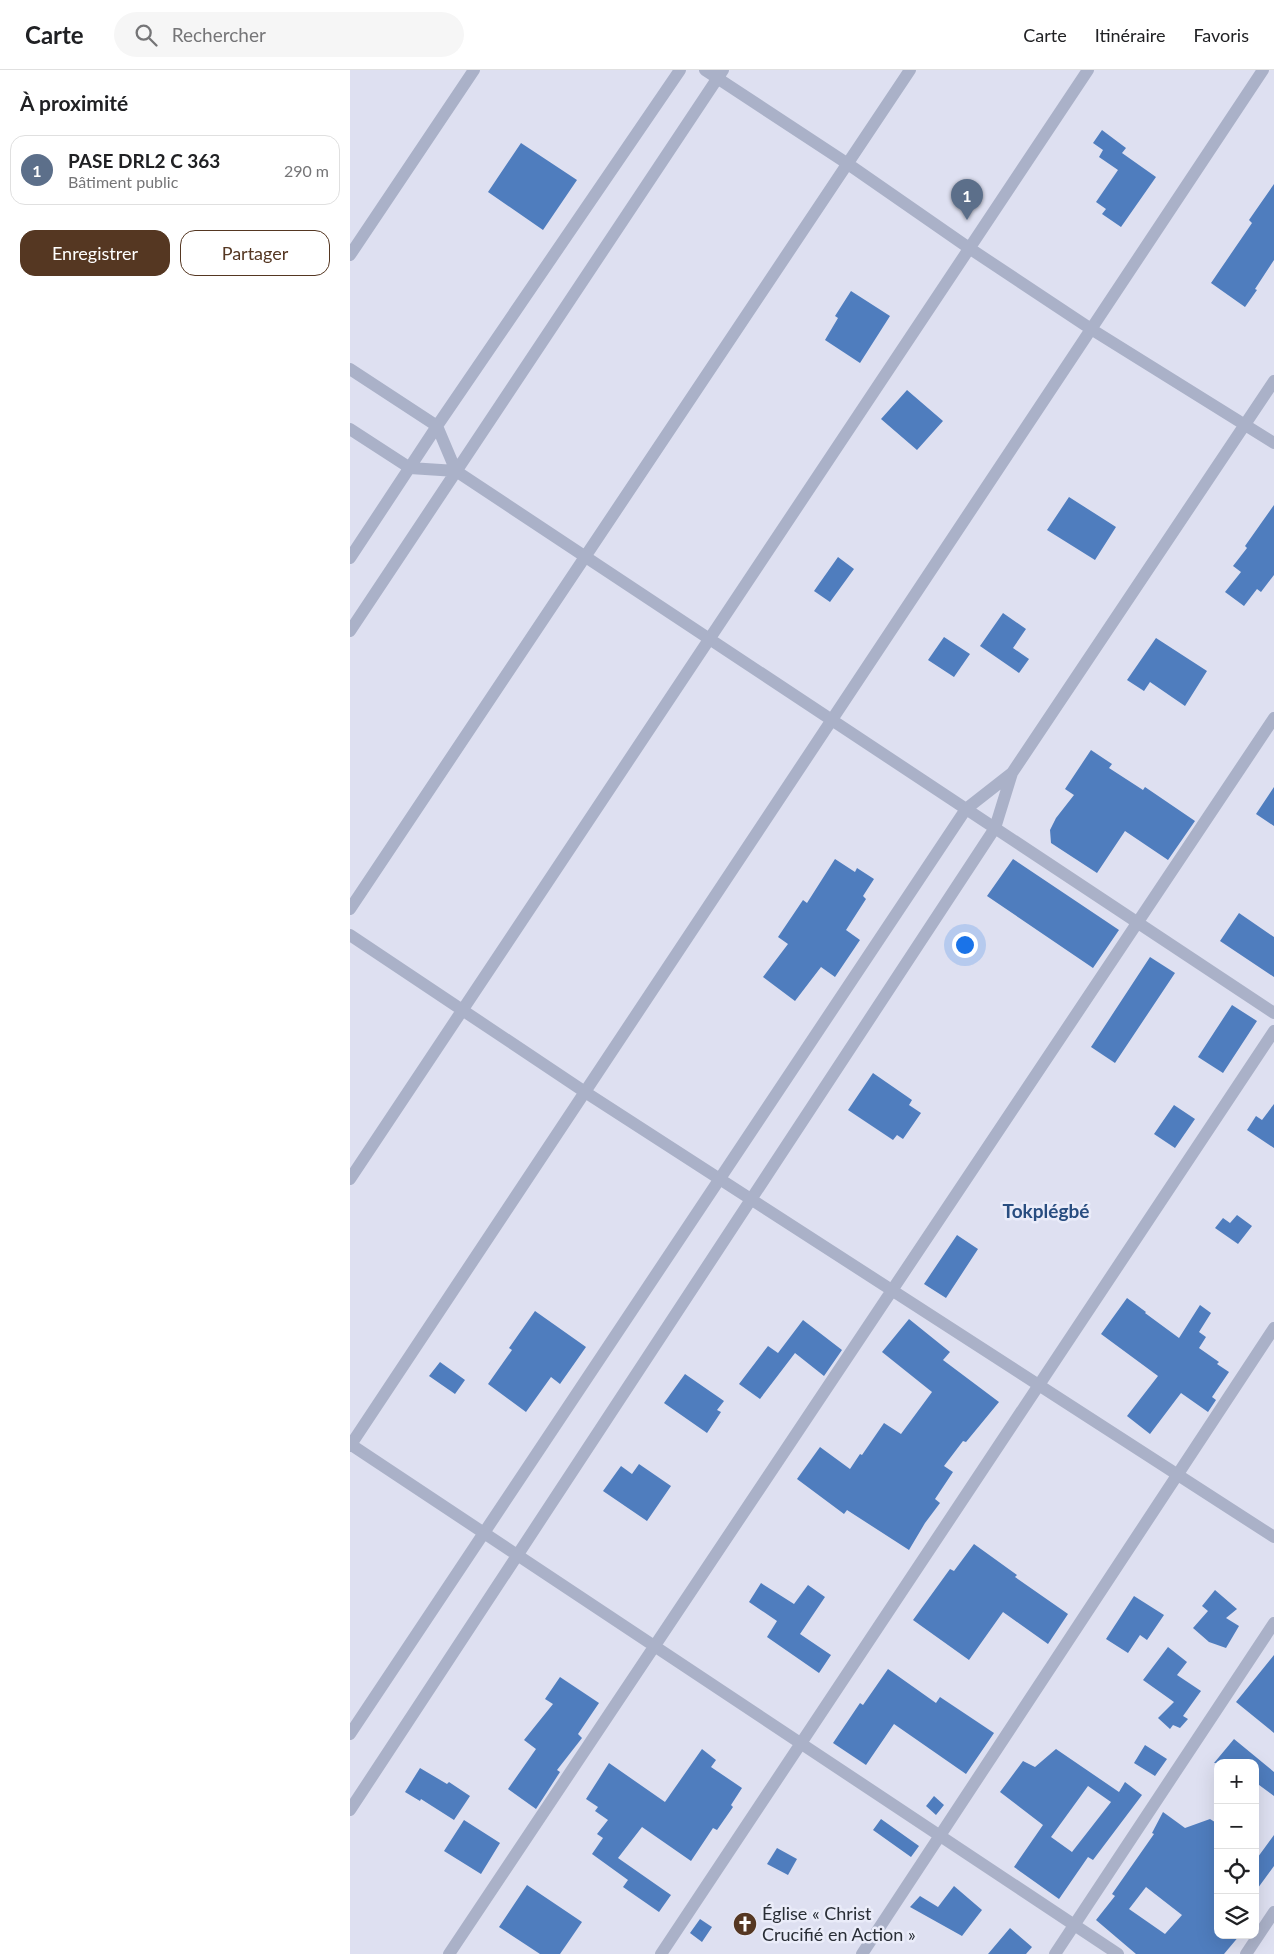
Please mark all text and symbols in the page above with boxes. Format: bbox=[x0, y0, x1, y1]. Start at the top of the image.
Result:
search box bbox=[114, 12, 464, 57]
text: Carte bbox=[25, 20, 84, 49]
icon: search bbox=[132, 21, 160, 49]
text: Rechercher bbox=[172, 23, 266, 46]
text: Carte bbox=[1023, 24, 1067, 46]
text: Itinéraire bbox=[1095, 24, 1165, 46]
text: Favoris bbox=[1193, 24, 1249, 46]
text: À proximité bbox=[20, 90, 128, 115]
text: PASE DRL2 C 363 bbox=[68, 149, 220, 172]
text: 1 bbox=[32, 161, 42, 180]
text: 290 m bbox=[284, 161, 329, 180]
text: Bâtiment public bbox=[68, 172, 178, 191]
pin: 1 bbox=[951, 179, 983, 220]
button: Enregistrer bbox=[20, 230, 170, 276]
button: Partager bbox=[180, 230, 330, 276]
your location bbox=[952, 932, 978, 958]
district label: Tokplégbé bbox=[1003, 1199, 1089, 1222]
map controls bbox=[1214, 1759, 1259, 1939]
button: + bbox=[1214, 1759, 1259, 1804]
button: − bbox=[1214, 1804, 1259, 1849]
button: locate bbox=[1214, 1849, 1259, 1894]
button: layers bbox=[1214, 1894, 1259, 1939]
place label: Église « Christ Crucifié en Action » bbox=[762, 1902, 916, 1945]
church icon: Église « Christ Crucifié en Action » bbox=[732, 1911, 758, 1937]

